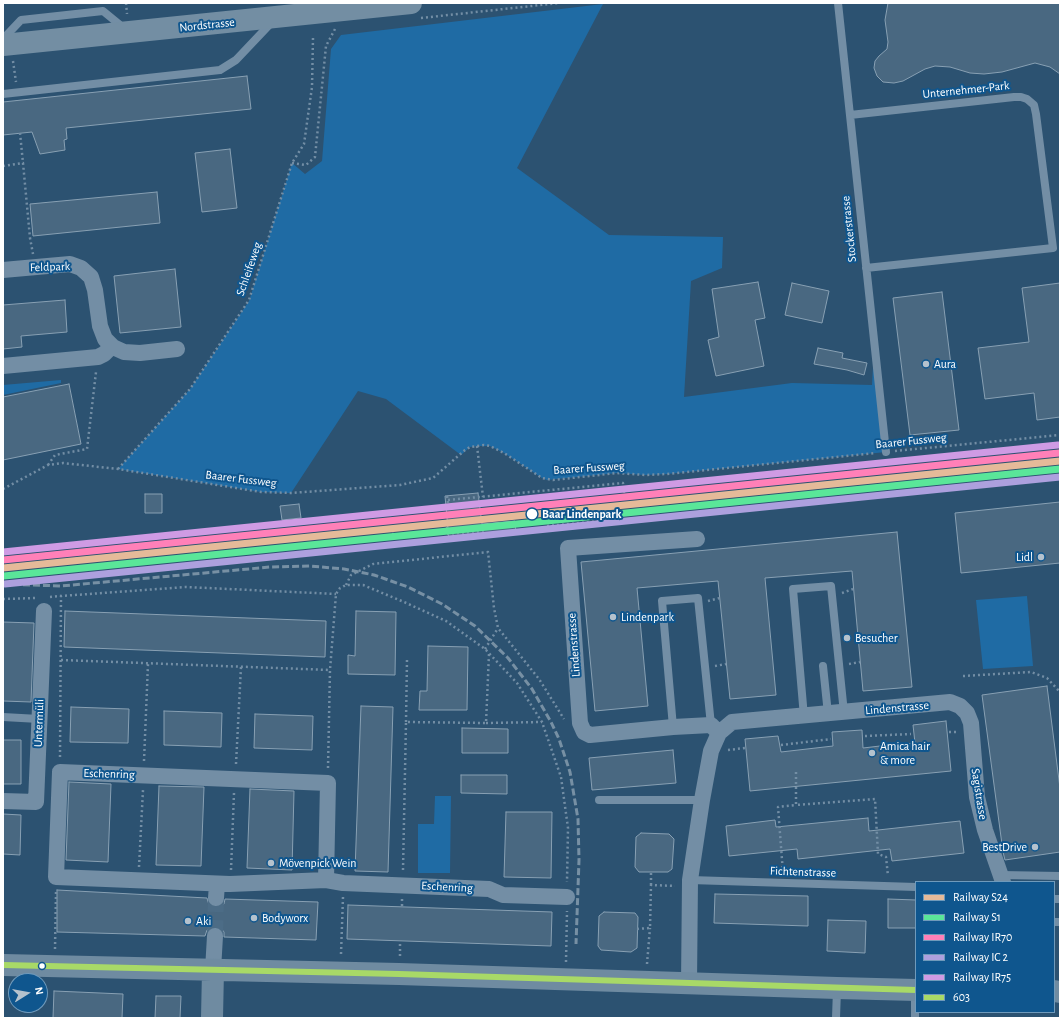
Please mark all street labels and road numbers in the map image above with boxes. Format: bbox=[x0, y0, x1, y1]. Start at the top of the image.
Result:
street label: Nordstrasse bbox=[179, 15, 235, 35]
street label: Unternehmer-Park bbox=[922, 78, 1010, 102]
street label: Stockerstrasse bbox=[838, 195, 860, 263]
street label: Schleifeweg bbox=[233, 240, 265, 298]
street label: Feldpark bbox=[30, 259, 70, 275]
street label: Baarer Fussweg bbox=[875, 430, 947, 452]
street label: Baarer Fussweg bbox=[553, 458, 625, 478]
street label: Baarer Fussweg bbox=[205, 467, 277, 491]
street label: Lindenstrasse bbox=[565, 613, 583, 677]
street label: Lindenstrasse bbox=[864, 698, 930, 718]
street label: Untermüli bbox=[31, 699, 47, 747]
street label: Eschenring bbox=[83, 766, 135, 782]
street label: Sagistrasse bbox=[968, 767, 990, 821]
street label: Fichtenstrasse bbox=[770, 864, 836, 880]
street label: Eschenring bbox=[421, 878, 473, 896]

